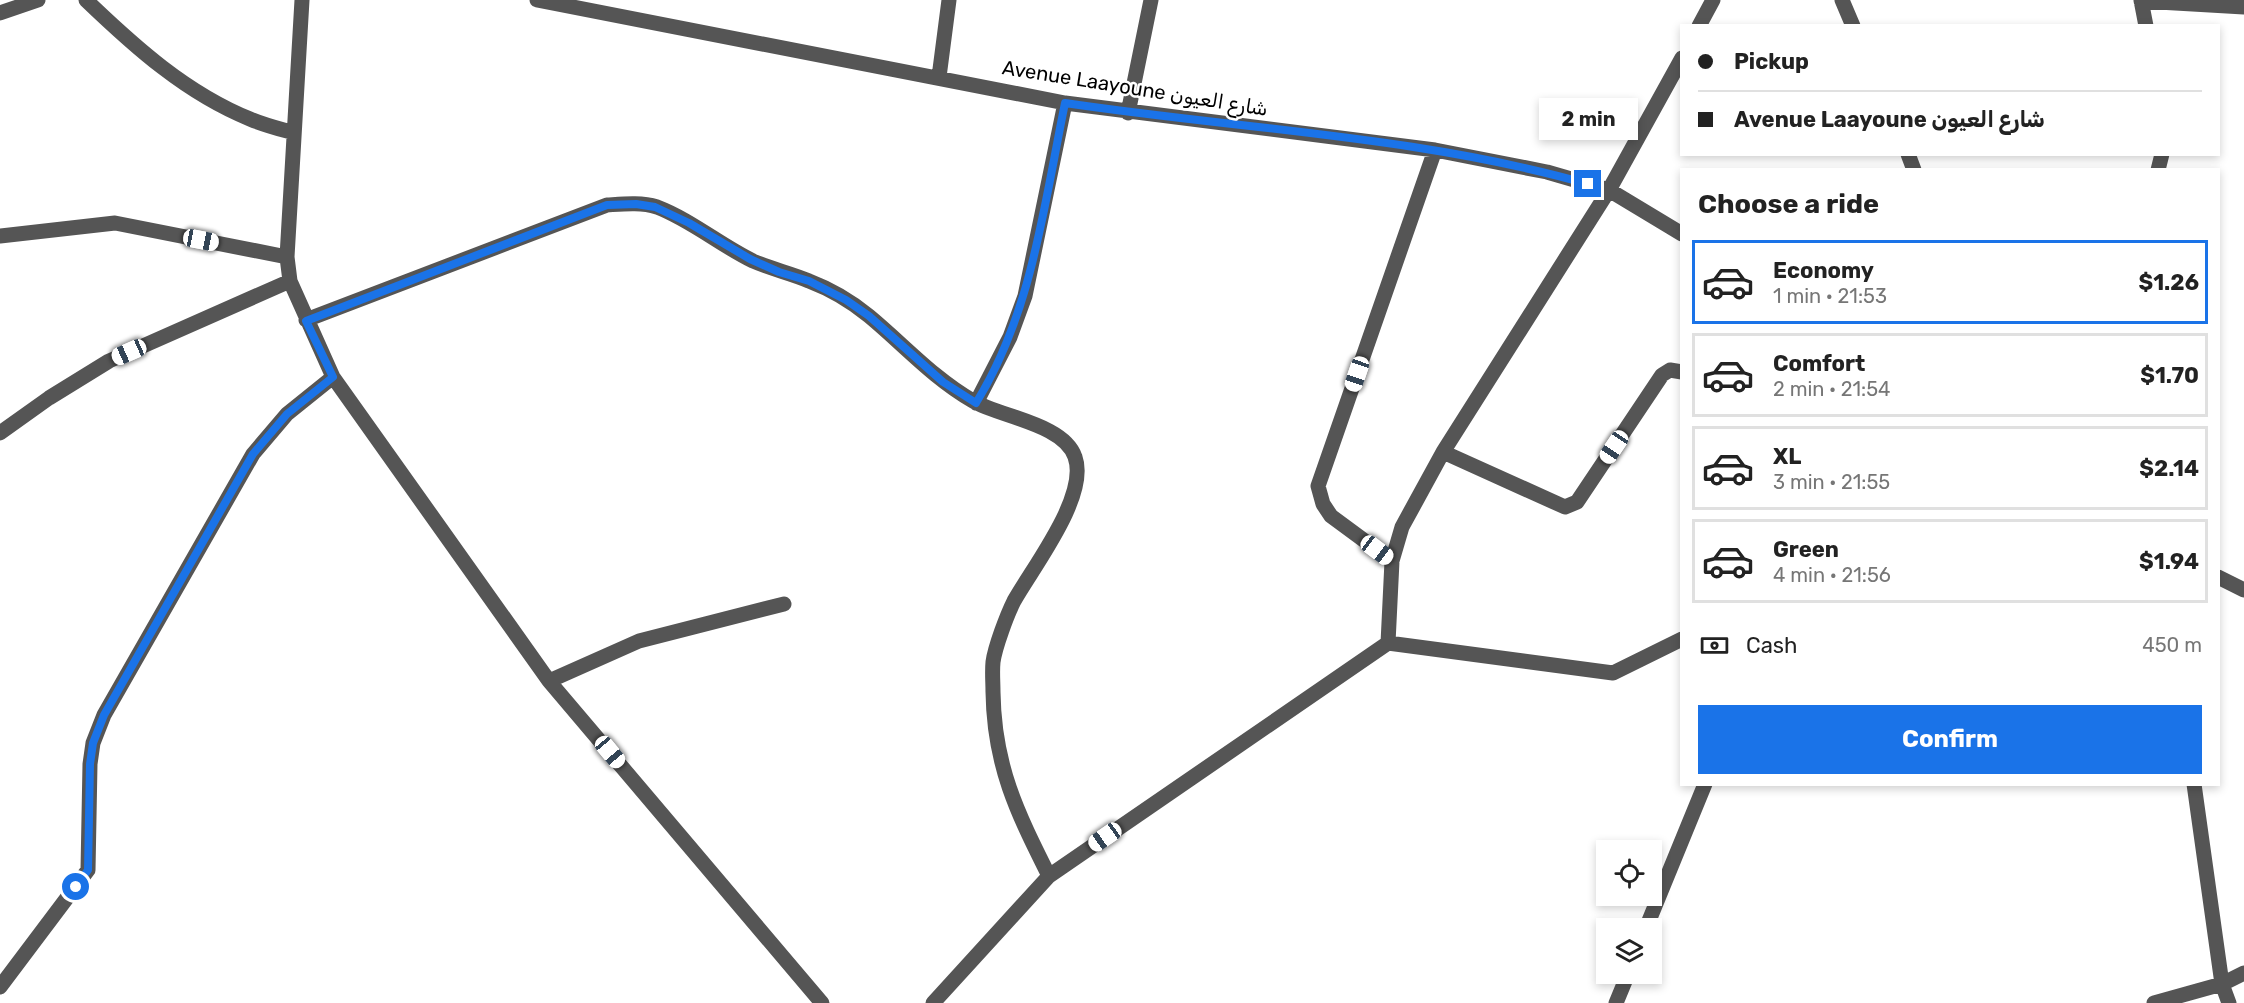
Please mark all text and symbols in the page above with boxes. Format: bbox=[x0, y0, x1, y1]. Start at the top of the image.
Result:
text: Pickup bbox=[1734, 48, 1809, 75]
street label: Avenue Laayoune شارع العيون bbox=[1000, 55, 1270, 123]
callout: 2 min bbox=[1538, 97, 1638, 139]
text: Avenue Laayoune شارع العيون bbox=[1734, 106, 2045, 133]
text: 2 min bbox=[1561, 107, 1616, 131]
route end bbox=[1574, 170, 1601, 197]
text: Choose a ride bbox=[1698, 188, 1879, 220]
car bbox=[182, 228, 220, 252]
icon: car bbox=[1701, 255, 1755, 309]
text: Economy bbox=[1773, 257, 1874, 284]
text: $1.26 bbox=[2138, 269, 2199, 296]
text: 1 min · 21:53 bbox=[1773, 284, 1887, 308]
car bbox=[109, 336, 149, 368]
icon: car bbox=[1701, 348, 1755, 402]
text: Comfort bbox=[1773, 350, 1865, 377]
car bbox=[1343, 354, 1371, 394]
text: $1.70 bbox=[2140, 362, 2199, 389]
text: 2 min · 21:54 bbox=[1773, 377, 1891, 401]
car bbox=[1596, 427, 1632, 467]
icon: car bbox=[1701, 441, 1755, 495]
text: XL bbox=[1773, 443, 1801, 470]
text: $2.14 bbox=[2139, 455, 2199, 482]
text: 3 min · 21:55 bbox=[1773, 470, 1890, 494]
car bbox=[1357, 532, 1397, 568]
icon: car bbox=[1701, 534, 1755, 588]
text: Green bbox=[1773, 536, 1839, 563]
text: $1.94 bbox=[2139, 548, 2199, 575]
text: 4 min · 21:56 bbox=[1773, 563, 1891, 587]
icon: cash bbox=[1698, 629, 1731, 662]
text: Cash bbox=[1746, 632, 1797, 659]
text: 450 m bbox=[2142, 633, 2202, 657]
button: Confirm bbox=[1698, 705, 2202, 774]
car bbox=[592, 732, 628, 772]
car bbox=[1085, 819, 1125, 855]
map controls bbox=[1596, 840, 1662, 984]
button: locate bbox=[1596, 840, 1662, 906]
route start bbox=[62, 873, 89, 900]
button: layers bbox=[1596, 918, 1662, 984]

